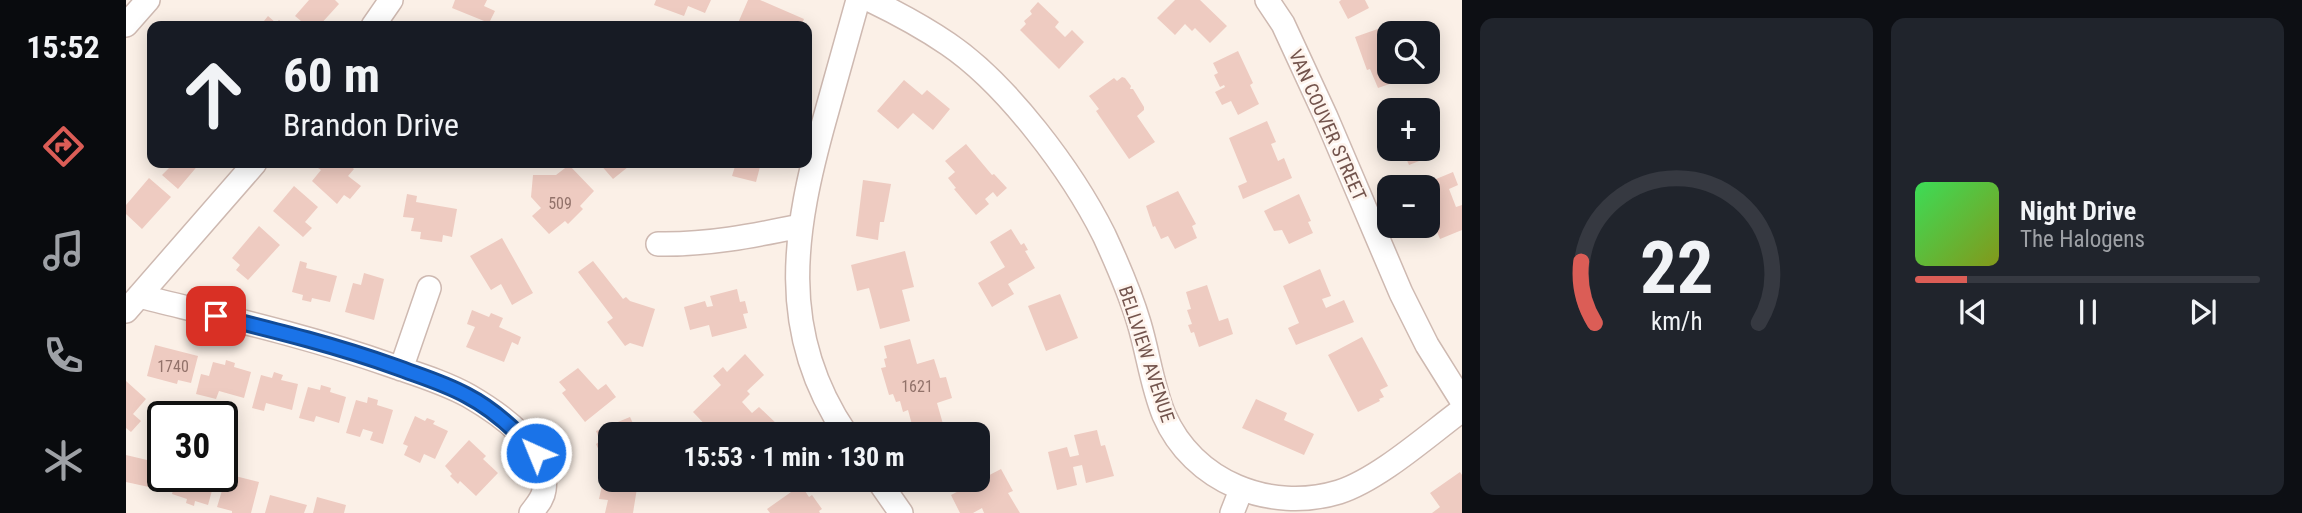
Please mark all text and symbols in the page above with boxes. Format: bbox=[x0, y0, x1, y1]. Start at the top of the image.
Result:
map controls bbox=[1377, 21, 1440, 238]
button: search bbox=[1377, 21, 1440, 84]
text: 15:52 bbox=[26, 28, 100, 66]
street label: VAN COUVER STREET bbox=[1284, 46, 1371, 205]
text: 60 m bbox=[283, 47, 380, 104]
icon: ahead bbox=[168, 49, 259, 140]
button: + bbox=[1377, 98, 1440, 161]
text: Brandon Drive bbox=[283, 106, 459, 144]
icon: directions bbox=[39, 122, 88, 171]
button: − bbox=[1377, 175, 1440, 238]
house number: 509 bbox=[548, 194, 572, 213]
text: Night Drive bbox=[2020, 196, 2136, 226]
text: 22 bbox=[1640, 225, 1713, 311]
icon: music bbox=[39, 226, 88, 275]
text: The Halogens bbox=[2020, 226, 2145, 253]
street label: BELLVIEW AVENUE bbox=[1114, 283, 1179, 425]
pin bbox=[186, 286, 246, 346]
icon: previous bbox=[1954, 293, 1992, 331]
icon: pause bbox=[2069, 293, 2107, 331]
icon: next bbox=[2184, 293, 2222, 331]
icon: arrive bbox=[197, 297, 235, 335]
text: km/h bbox=[1651, 306, 1702, 335]
icon: phone bbox=[39, 331, 88, 380]
house number: 1740 bbox=[157, 357, 189, 376]
house number: 1621 bbox=[901, 377, 933, 396]
speed limit sign: 30 bbox=[147, 401, 238, 492]
position arrow bbox=[499, 416, 573, 490]
icon: climate bbox=[39, 436, 88, 485]
text: 15:53 · 1 min · 130 m bbox=[684, 442, 904, 472]

